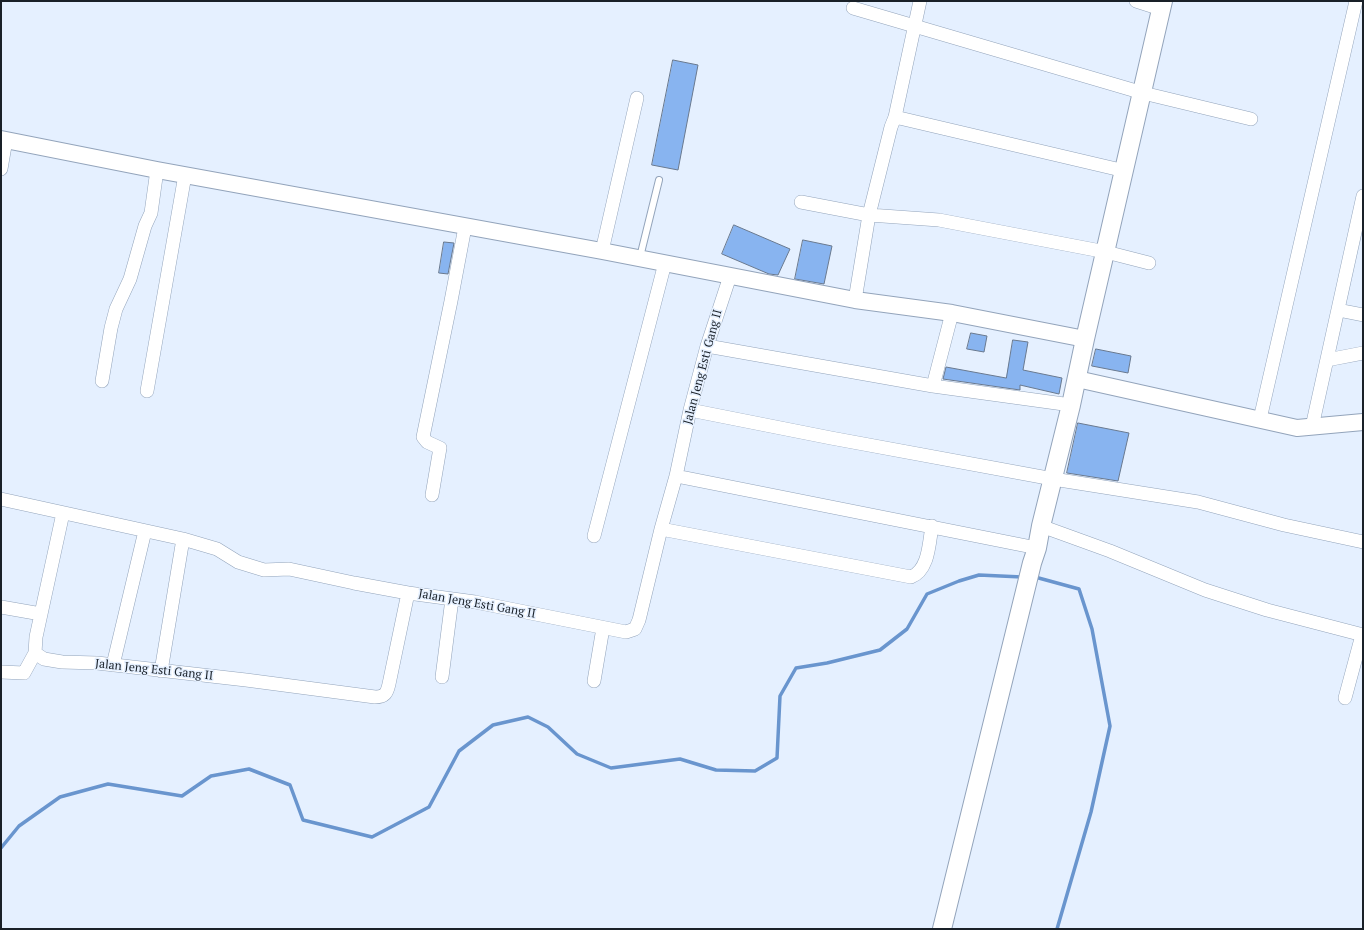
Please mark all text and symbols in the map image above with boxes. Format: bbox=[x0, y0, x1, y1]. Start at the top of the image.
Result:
street label: Jalan Jeng Esti Gang II bbox=[681, 308, 725, 426]
street label: Jalan Jeng Esti Gang II bbox=[417, 587, 537, 621]
street label: Jalan Jeng Esti Gang II bbox=[94, 657, 214, 683]

